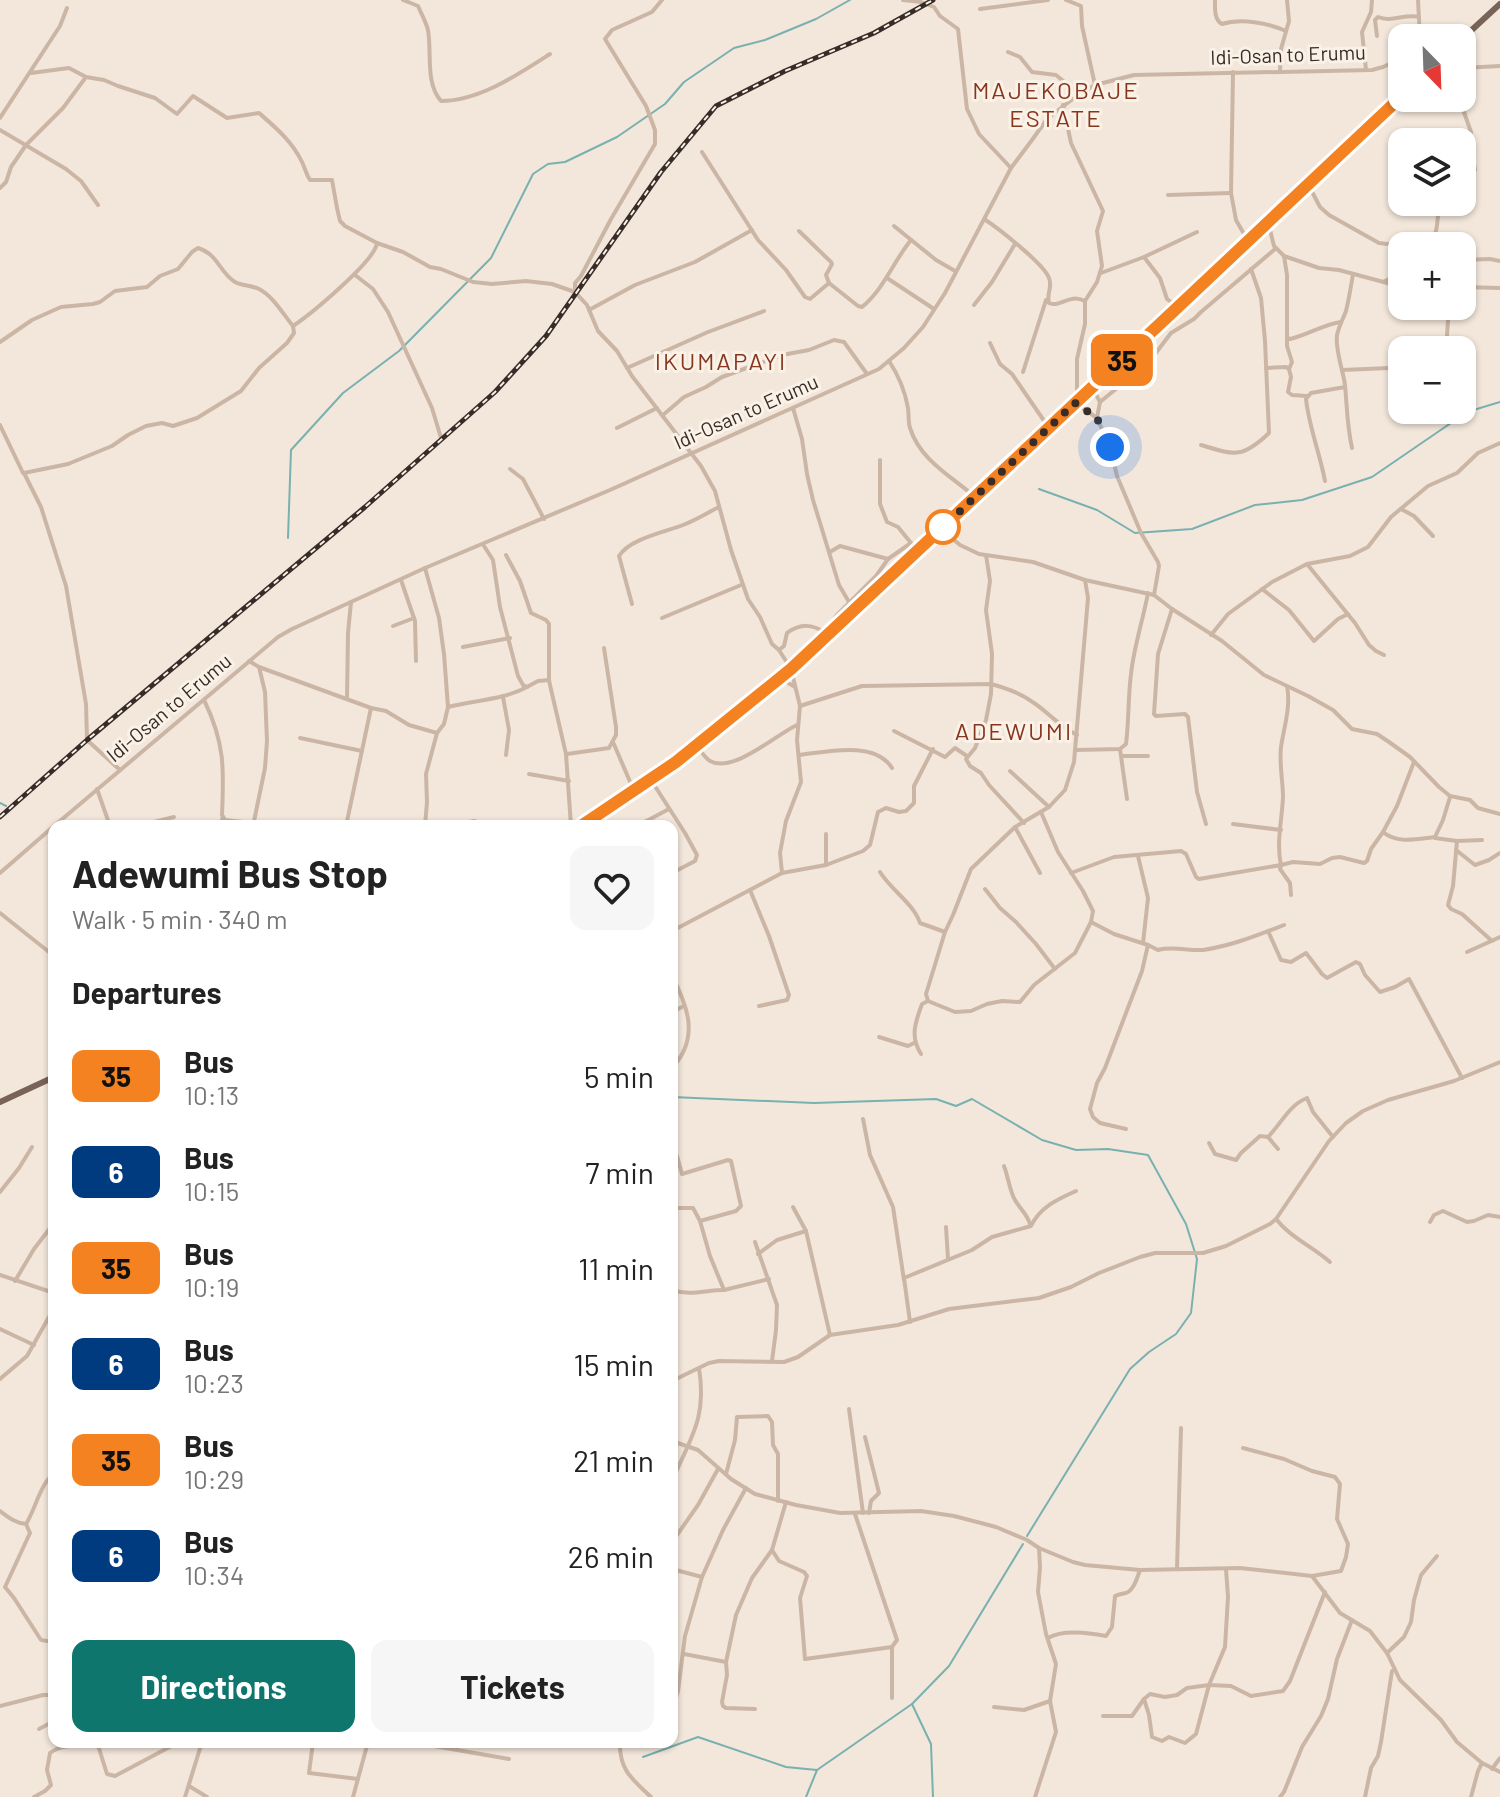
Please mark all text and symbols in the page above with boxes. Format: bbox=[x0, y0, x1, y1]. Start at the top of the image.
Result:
north arrow bbox=[1388, 24, 1476, 112]
map controls bbox=[1388, 24, 1476, 424]
street label: Idi-Osan to Erumu bbox=[1210, 39, 1366, 69]
district label: MAJEKOBAJE ESTATE bbox=[972, 75, 1140, 132]
button: layers bbox=[1388, 128, 1476, 216]
button: + bbox=[1388, 232, 1476, 320]
line badge: 35 bbox=[1086, 334, 1158, 386]
button: − bbox=[1388, 336, 1476, 424]
text: 35 bbox=[1107, 343, 1137, 377]
district label: IKUMAPAYI bbox=[655, 346, 787, 375]
street label: Idi-Osan to Erumu bbox=[670, 369, 821, 454]
your location bbox=[1090, 427, 1130, 467]
unlabelled marker bbox=[926, 510, 960, 544]
street label: Idi-Osan to Erumu bbox=[101, 648, 236, 766]
district label: ADEWUMI bbox=[955, 716, 1073, 745]
button: heart bbox=[570, 846, 654, 930]
text: Adewumi Bus Stop bbox=[72, 850, 388, 896]
text: Walk · 5 min · 340 m bbox=[72, 903, 287, 934]
text: Departures bbox=[72, 974, 222, 1010]
text: Bus bbox=[184, 1043, 234, 1079]
text: 5 min bbox=[584, 1058, 654, 1094]
text: 35 bbox=[101, 1059, 131, 1093]
text: 10:13 bbox=[184, 1079, 239, 1110]
text: Bus bbox=[184, 1139, 234, 1175]
text: 7 min bbox=[585, 1154, 654, 1190]
text: 6 bbox=[108, 1155, 124, 1189]
text: 10:15 bbox=[184, 1175, 239, 1206]
text: Bus bbox=[184, 1235, 234, 1271]
text: 11 min bbox=[578, 1250, 654, 1286]
text: 35 bbox=[101, 1251, 131, 1285]
text: 10:19 bbox=[184, 1271, 239, 1302]
text: Bus bbox=[184, 1331, 234, 1367]
text: 15 min bbox=[573, 1346, 654, 1382]
text: 6 bbox=[108, 1347, 124, 1381]
text: 10:23 bbox=[184, 1367, 244, 1398]
text: Bus bbox=[184, 1427, 234, 1463]
text: 21 min bbox=[573, 1442, 654, 1478]
text: 35 bbox=[101, 1443, 131, 1477]
text: 10:29 bbox=[184, 1463, 244, 1494]
text: Bus bbox=[184, 1523, 234, 1559]
text: 26 min bbox=[568, 1538, 654, 1574]
text: 6 bbox=[108, 1539, 124, 1573]
text: 10:34 bbox=[184, 1559, 244, 1590]
button: Directions bbox=[72, 1640, 355, 1732]
button: Tickets bbox=[371, 1640, 654, 1732]

